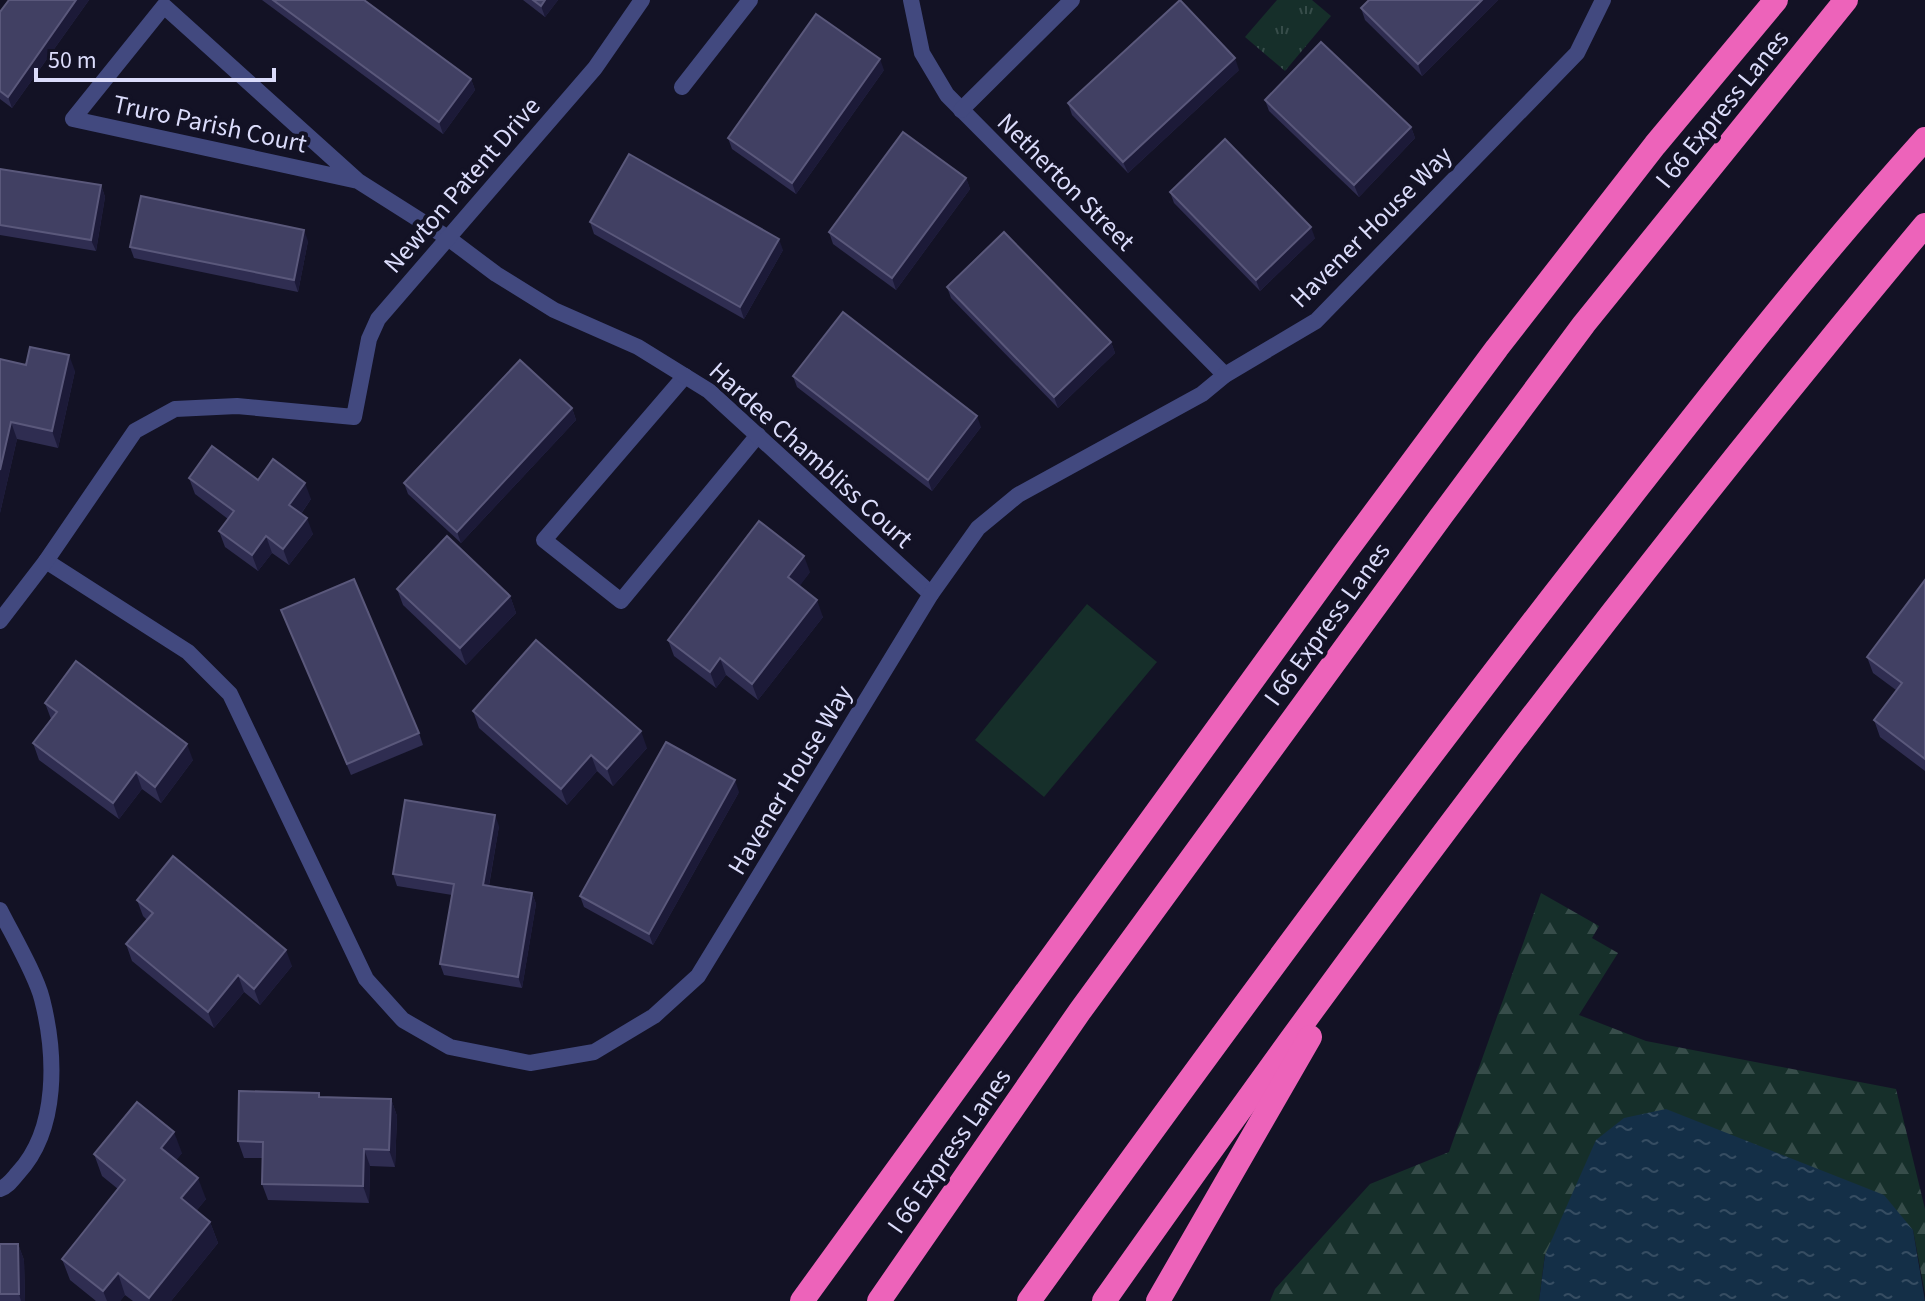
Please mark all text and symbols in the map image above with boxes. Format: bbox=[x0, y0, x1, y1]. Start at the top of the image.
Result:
street label: I 66 Express Lanes bbox=[1646, 22, 1798, 196]
scale bar bbox=[36, 32, 274, 82]
text: 50 m bbox=[48, 43, 97, 78]
street label: Truro Parish Court bbox=[110, 85, 311, 163]
street label: Newton Patent Drive bbox=[375, 89, 549, 281]
street label: Netherton Street bbox=[989, 105, 1143, 259]
street label: Havener House Way bbox=[1282, 138, 1460, 316]
street label: Hardee Chambliss Court bbox=[701, 353, 921, 557]
street label: I 66 Express Lanes bbox=[1255, 534, 1399, 714]
street label: Havener House Way bbox=[719, 678, 861, 882]
street label: I 66 Express Lanes bbox=[878, 1061, 1020, 1241]

